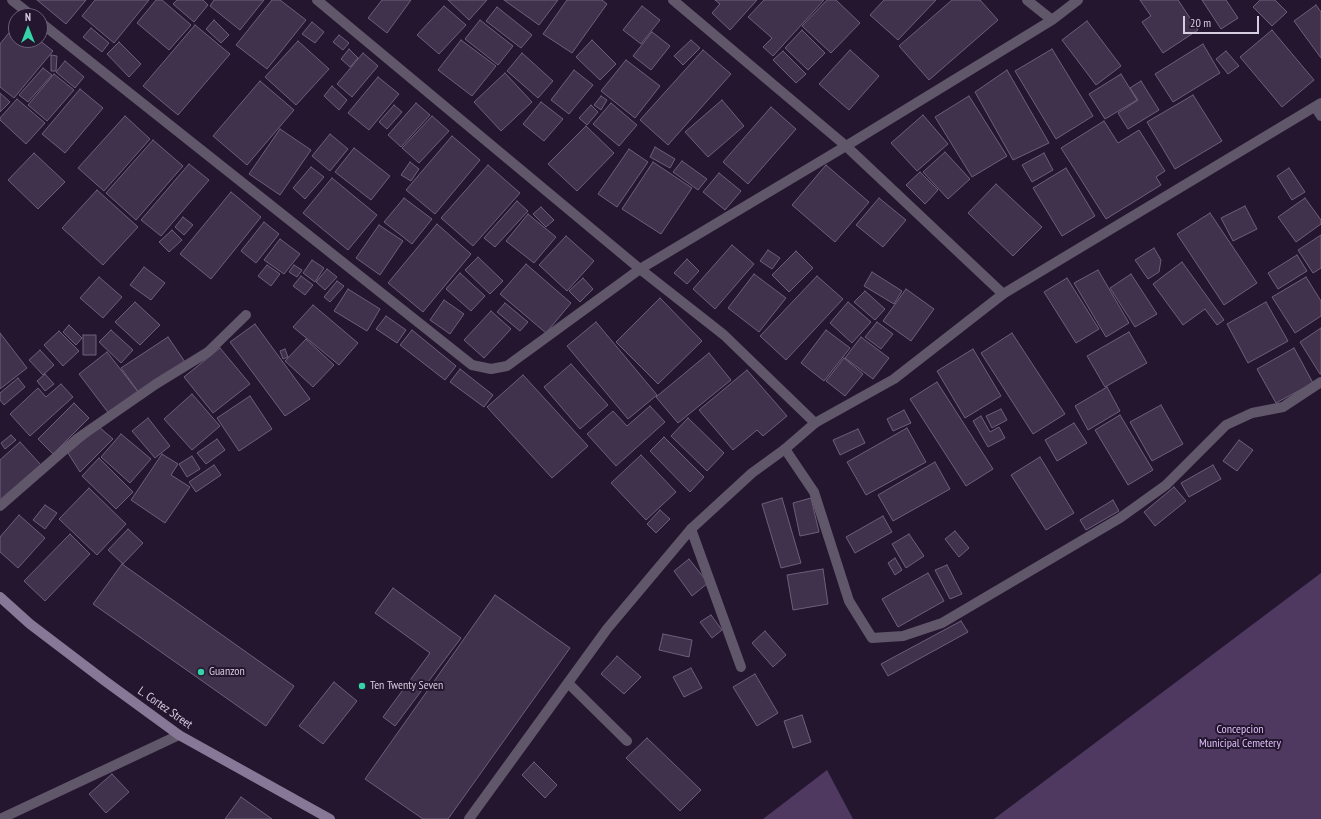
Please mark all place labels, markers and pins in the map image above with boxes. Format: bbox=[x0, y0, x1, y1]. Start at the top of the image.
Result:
place label: Guanzon bbox=[209, 665, 245, 679]
marker: Guanzon bbox=[196, 667, 206, 677]
place label: Ten Twenty Seven bbox=[370, 679, 443, 693]
marker: Ten Twenty Seven bbox=[357, 681, 367, 691]

